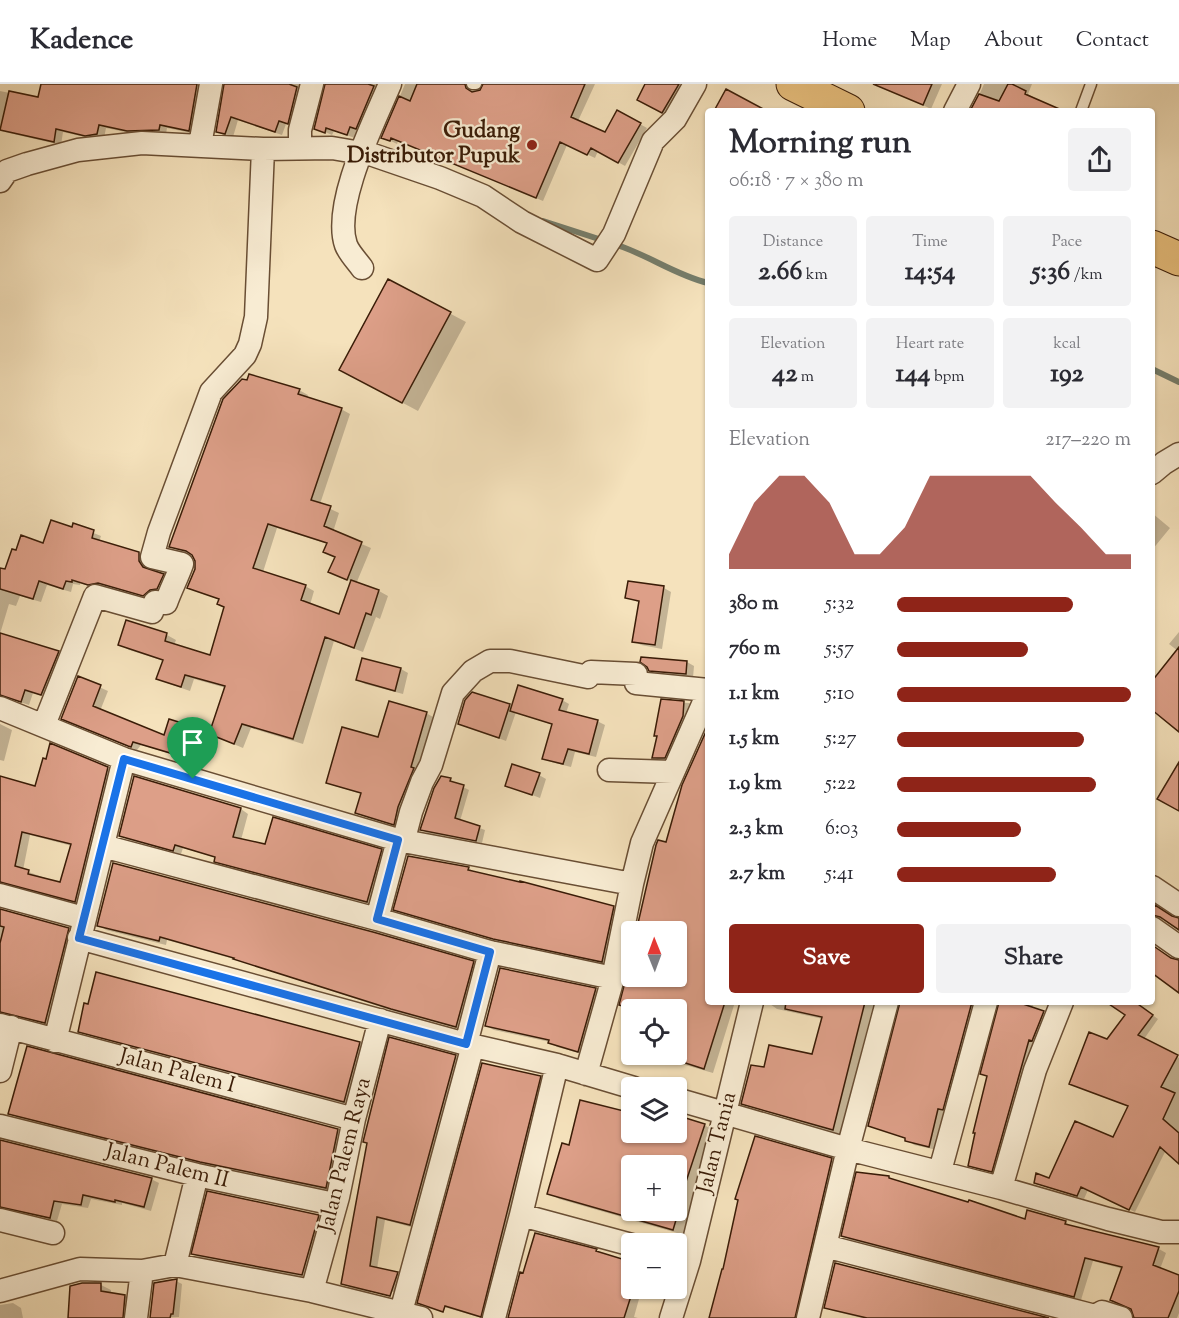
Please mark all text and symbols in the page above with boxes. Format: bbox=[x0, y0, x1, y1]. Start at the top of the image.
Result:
text: Kadence bbox=[30, 21, 133, 61]
text: Home bbox=[822, 26, 877, 56]
text: Map bbox=[910, 26, 951, 56]
text: About bbox=[984, 26, 1043, 56]
text: Contact bbox=[1076, 26, 1149, 56]
place label: Gudang Distributor Pupuk bbox=[347, 116, 520, 173]
text: Morning run bbox=[729, 120, 911, 168]
button: share bbox=[1068, 128, 1131, 191]
marker: Gudang Distributor Pupuk bbox=[525, 138, 539, 152]
text: 06:18 · 7 × 380 m bbox=[729, 167, 863, 196]
text: Distance bbox=[763, 231, 823, 254]
text: Time bbox=[912, 231, 948, 254]
text: Pace bbox=[1052, 231, 1082, 254]
text: 2.66 bbox=[758, 254, 802, 291]
text: 14:54 bbox=[905, 254, 955, 291]
text: 5:36 bbox=[1031, 254, 1070, 291]
text: km bbox=[802, 264, 828, 287]
text: /km bbox=[1070, 264, 1103, 287]
text: Elevation bbox=[761, 333, 825, 356]
text: Heart rate bbox=[896, 333, 964, 356]
text: kcal bbox=[1053, 333, 1081, 356]
text: 42 bbox=[772, 356, 797, 393]
text: 144 bbox=[895, 356, 930, 393]
text: 192 bbox=[1050, 356, 1084, 393]
text: m bbox=[797, 366, 814, 389]
text: bpm bbox=[930, 366, 965, 389]
text: Elevation bbox=[729, 426, 810, 455]
text: 217–220 m bbox=[1045, 426, 1131, 455]
text: 380 m bbox=[729, 590, 778, 619]
text: 5:32 bbox=[825, 590, 854, 619]
text: 760 m bbox=[729, 635, 780, 664]
text: 5:57 bbox=[825, 635, 854, 664]
text: 1.1 km bbox=[729, 680, 779, 709]
text: 5:10 bbox=[825, 680, 854, 709]
pin bbox=[167, 717, 218, 779]
text: 1.5 km bbox=[729, 725, 779, 754]
text: 5:27 bbox=[825, 725, 856, 754]
icon: arrive bbox=[176, 726, 209, 759]
text: 1.9 km bbox=[729, 770, 782, 799]
text: 5:22 bbox=[825, 770, 856, 799]
text: 2.3 km bbox=[729, 815, 783, 844]
text: 6:03 bbox=[825, 815, 858, 844]
text: 2.7 km bbox=[729, 860, 785, 889]
text: 5:41 bbox=[825, 860, 854, 889]
north arrow bbox=[621, 921, 687, 987]
map controls bbox=[621, 921, 687, 1299]
button: Save bbox=[729, 924, 924, 993]
button: Share bbox=[936, 924, 1131, 993]
button: locate bbox=[621, 999, 687, 1065]
street label: Jalan Palem I bbox=[114, 1041, 239, 1103]
street label: Jalan Palem Raya bbox=[311, 1074, 381, 1237]
button: layers bbox=[621, 1077, 687, 1143]
street label: Jalan Tania bbox=[690, 1089, 746, 1198]
street label: Jalan Palem II bbox=[101, 1136, 232, 1198]
button: + bbox=[621, 1155, 687, 1221]
button: − bbox=[621, 1233, 687, 1299]

